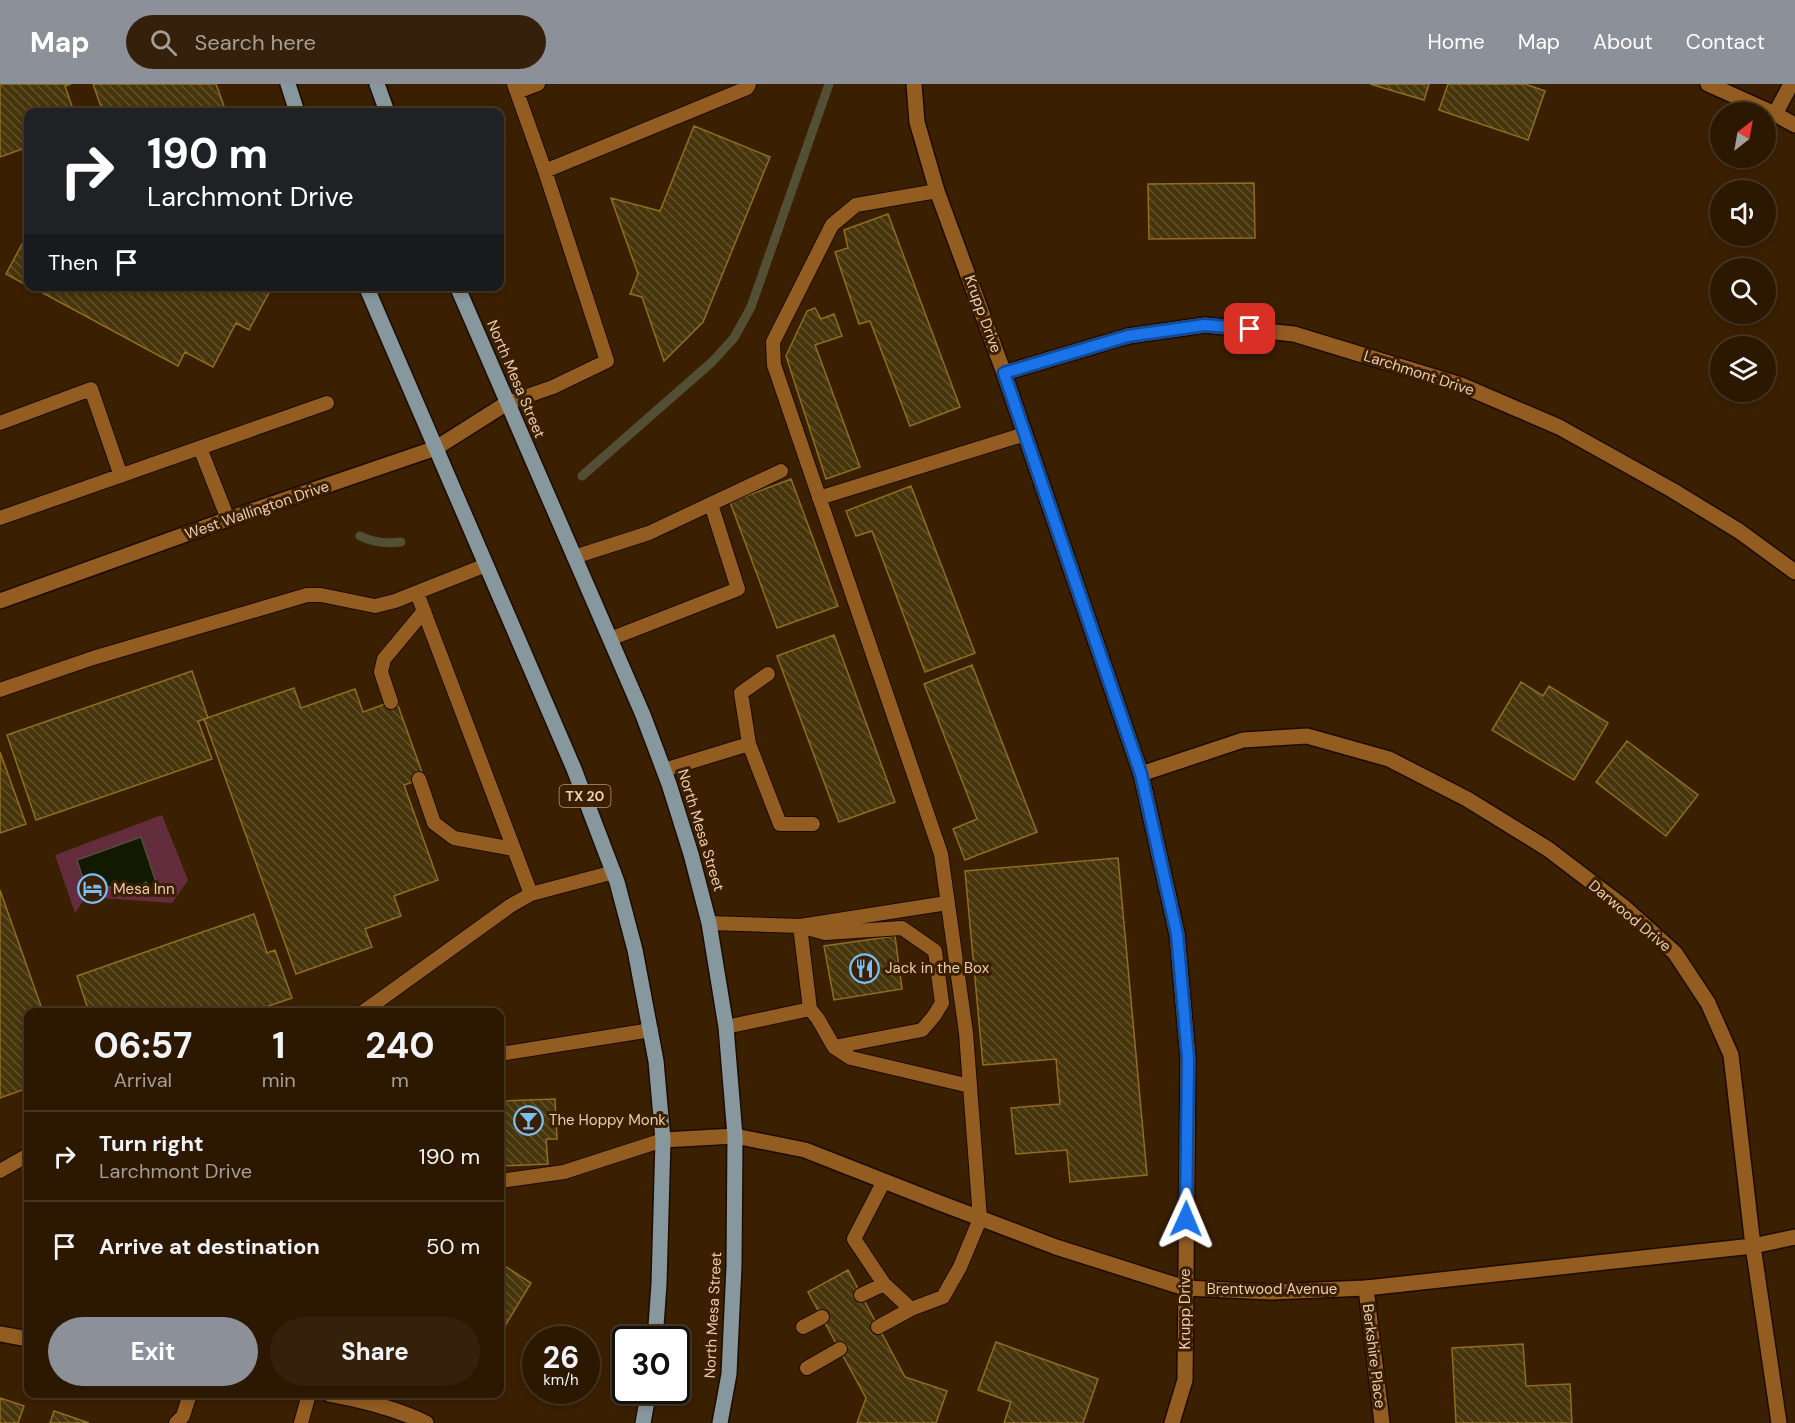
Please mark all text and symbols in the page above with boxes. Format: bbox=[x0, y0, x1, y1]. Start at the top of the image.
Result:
search box bbox=[126, 15, 546, 69]
text: Map bbox=[30, 24, 90, 61]
icon: search bbox=[147, 26, 180, 59]
text: Search here bbox=[195, 28, 316, 57]
text: Home bbox=[1427, 28, 1485, 56]
text: Map bbox=[1518, 28, 1560, 56]
text: About bbox=[1593, 28, 1653, 56]
text: Contact bbox=[1686, 28, 1765, 56]
north arrow bbox=[1710, 102, 1776, 168]
map controls bbox=[1710, 102, 1776, 402]
text: 190 m bbox=[147, 126, 268, 181]
icon: right bbox=[48, 132, 126, 210]
text: Larchmont Drive bbox=[147, 179, 354, 214]
button: sound bbox=[1710, 180, 1776, 246]
icon: arrive bbox=[110, 246, 143, 279]
text: Then bbox=[48, 248, 98, 277]
button: search bbox=[1710, 258, 1776, 324]
street label: Krupp Drive bbox=[960, 272, 1006, 356]
pin bbox=[1224, 303, 1275, 354]
icon: arrive bbox=[1233, 312, 1266, 345]
street label: North Mesa Street bbox=[482, 317, 550, 441]
button: layers bbox=[1710, 336, 1776, 402]
street label: Larchmont Drive bbox=[1361, 346, 1477, 400]
street label: West Wallington Drive bbox=[182, 476, 332, 544]
street label: North Mesa Street bbox=[673, 767, 729, 894]
road number: TX 20 bbox=[560, 785, 610, 807]
hotel icon: Mesa Inn bbox=[76, 873, 108, 905]
street label: Darwood Drive bbox=[1585, 876, 1675, 956]
place label: Mesa Inn bbox=[113, 879, 175, 899]
restaurant icon: Jack in the Box bbox=[848, 952, 880, 984]
place label: Jack in the Box bbox=[885, 958, 990, 978]
text: 06:57 bbox=[93, 1022, 192, 1069]
text: 1 bbox=[272, 1022, 285, 1069]
text: 240 bbox=[365, 1022, 435, 1069]
text: Arrival bbox=[114, 1067, 172, 1093]
text: min bbox=[262, 1067, 296, 1093]
text: m bbox=[391, 1067, 409, 1093]
bar icon: The Hoppy Monk bbox=[512, 1104, 544, 1136]
place label: The Hoppy Monk bbox=[549, 1110, 666, 1130]
text: Turn right bbox=[99, 1129, 204, 1158]
icon: right bbox=[48, 1140, 81, 1173]
text: 190 m bbox=[419, 1142, 480, 1171]
text: Larchmont Drive bbox=[99, 1158, 252, 1184]
position arrow bbox=[1154, 1187, 1218, 1251]
icon: arrive bbox=[48, 1230, 81, 1263]
text: Arrive at destination bbox=[99, 1232, 320, 1261]
text: 50 m bbox=[426, 1232, 480, 1261]
street label: North Mesa Street bbox=[700, 1251, 726, 1379]
street label: Krupp Drive bbox=[1175, 1268, 1195, 1350]
street label: Brentwood Avenue bbox=[1207, 1279, 1337, 1299]
street label: Berkshire Place bbox=[1358, 1303, 1390, 1409]
button: Exit bbox=[48, 1317, 258, 1386]
button: Share bbox=[270, 1317, 480, 1386]
speed limit sign: 30 bbox=[612, 1326, 690, 1404]
text: 26 bbox=[543, 1338, 579, 1377]
text: km/h bbox=[543, 1370, 579, 1390]

